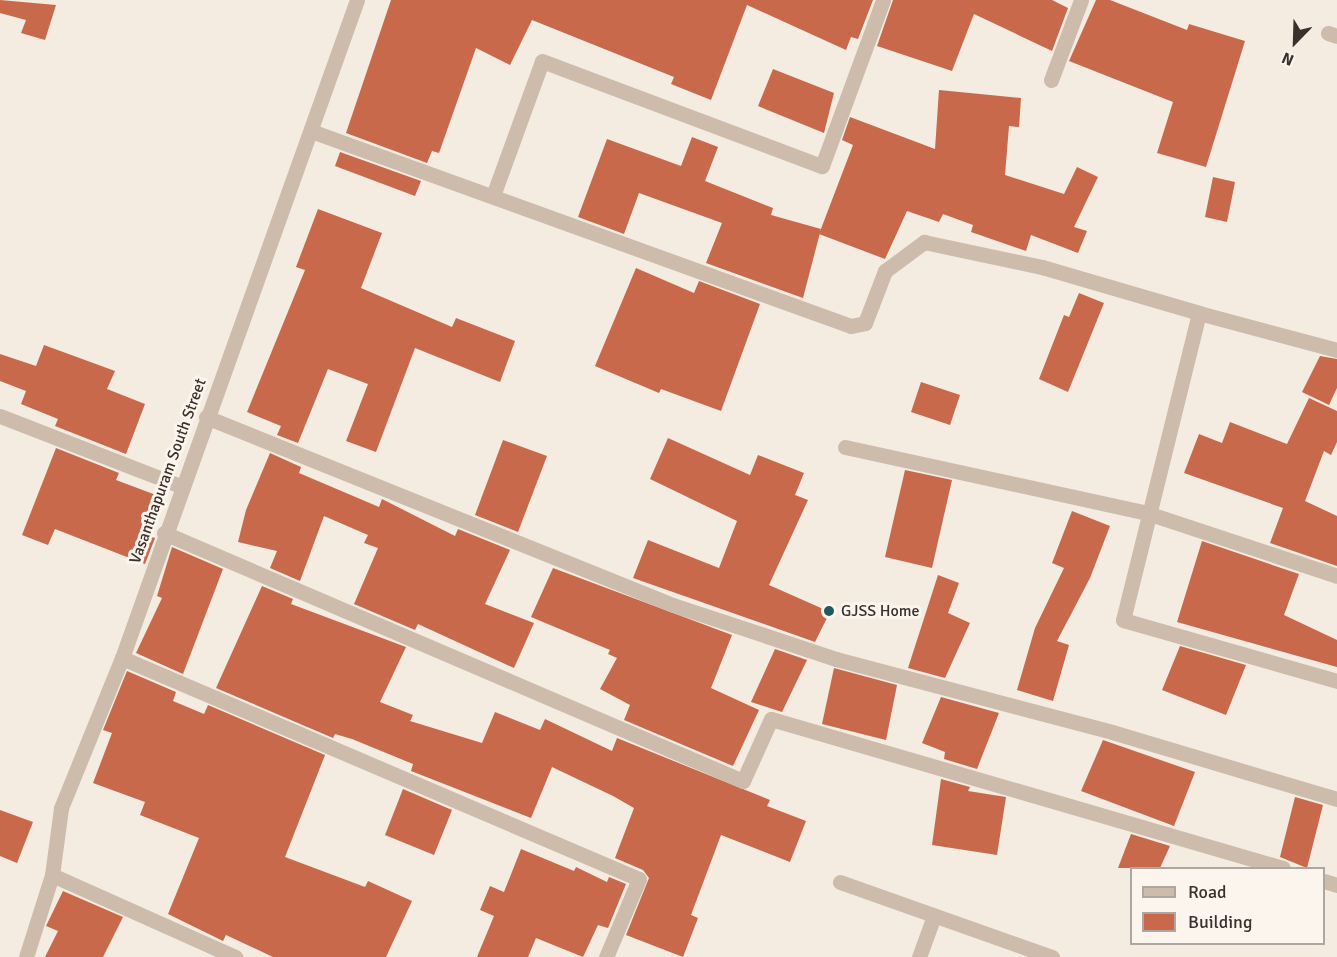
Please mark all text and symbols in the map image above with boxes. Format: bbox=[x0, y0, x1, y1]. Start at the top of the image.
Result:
north arrow bbox=[1265, 12, 1325, 72]
text: N bbox=[1279, 47, 1297, 70]
street label: Vasanthapuram South Street bbox=[125, 376, 211, 566]
place label: GJSS Home bbox=[841, 601, 920, 621]
marker: GJSS Home bbox=[822, 604, 836, 618]
legend bbox=[1130, 867, 1325, 945]
text: Road bbox=[1188, 881, 1227, 903]
text: Building bbox=[1188, 911, 1252, 933]

